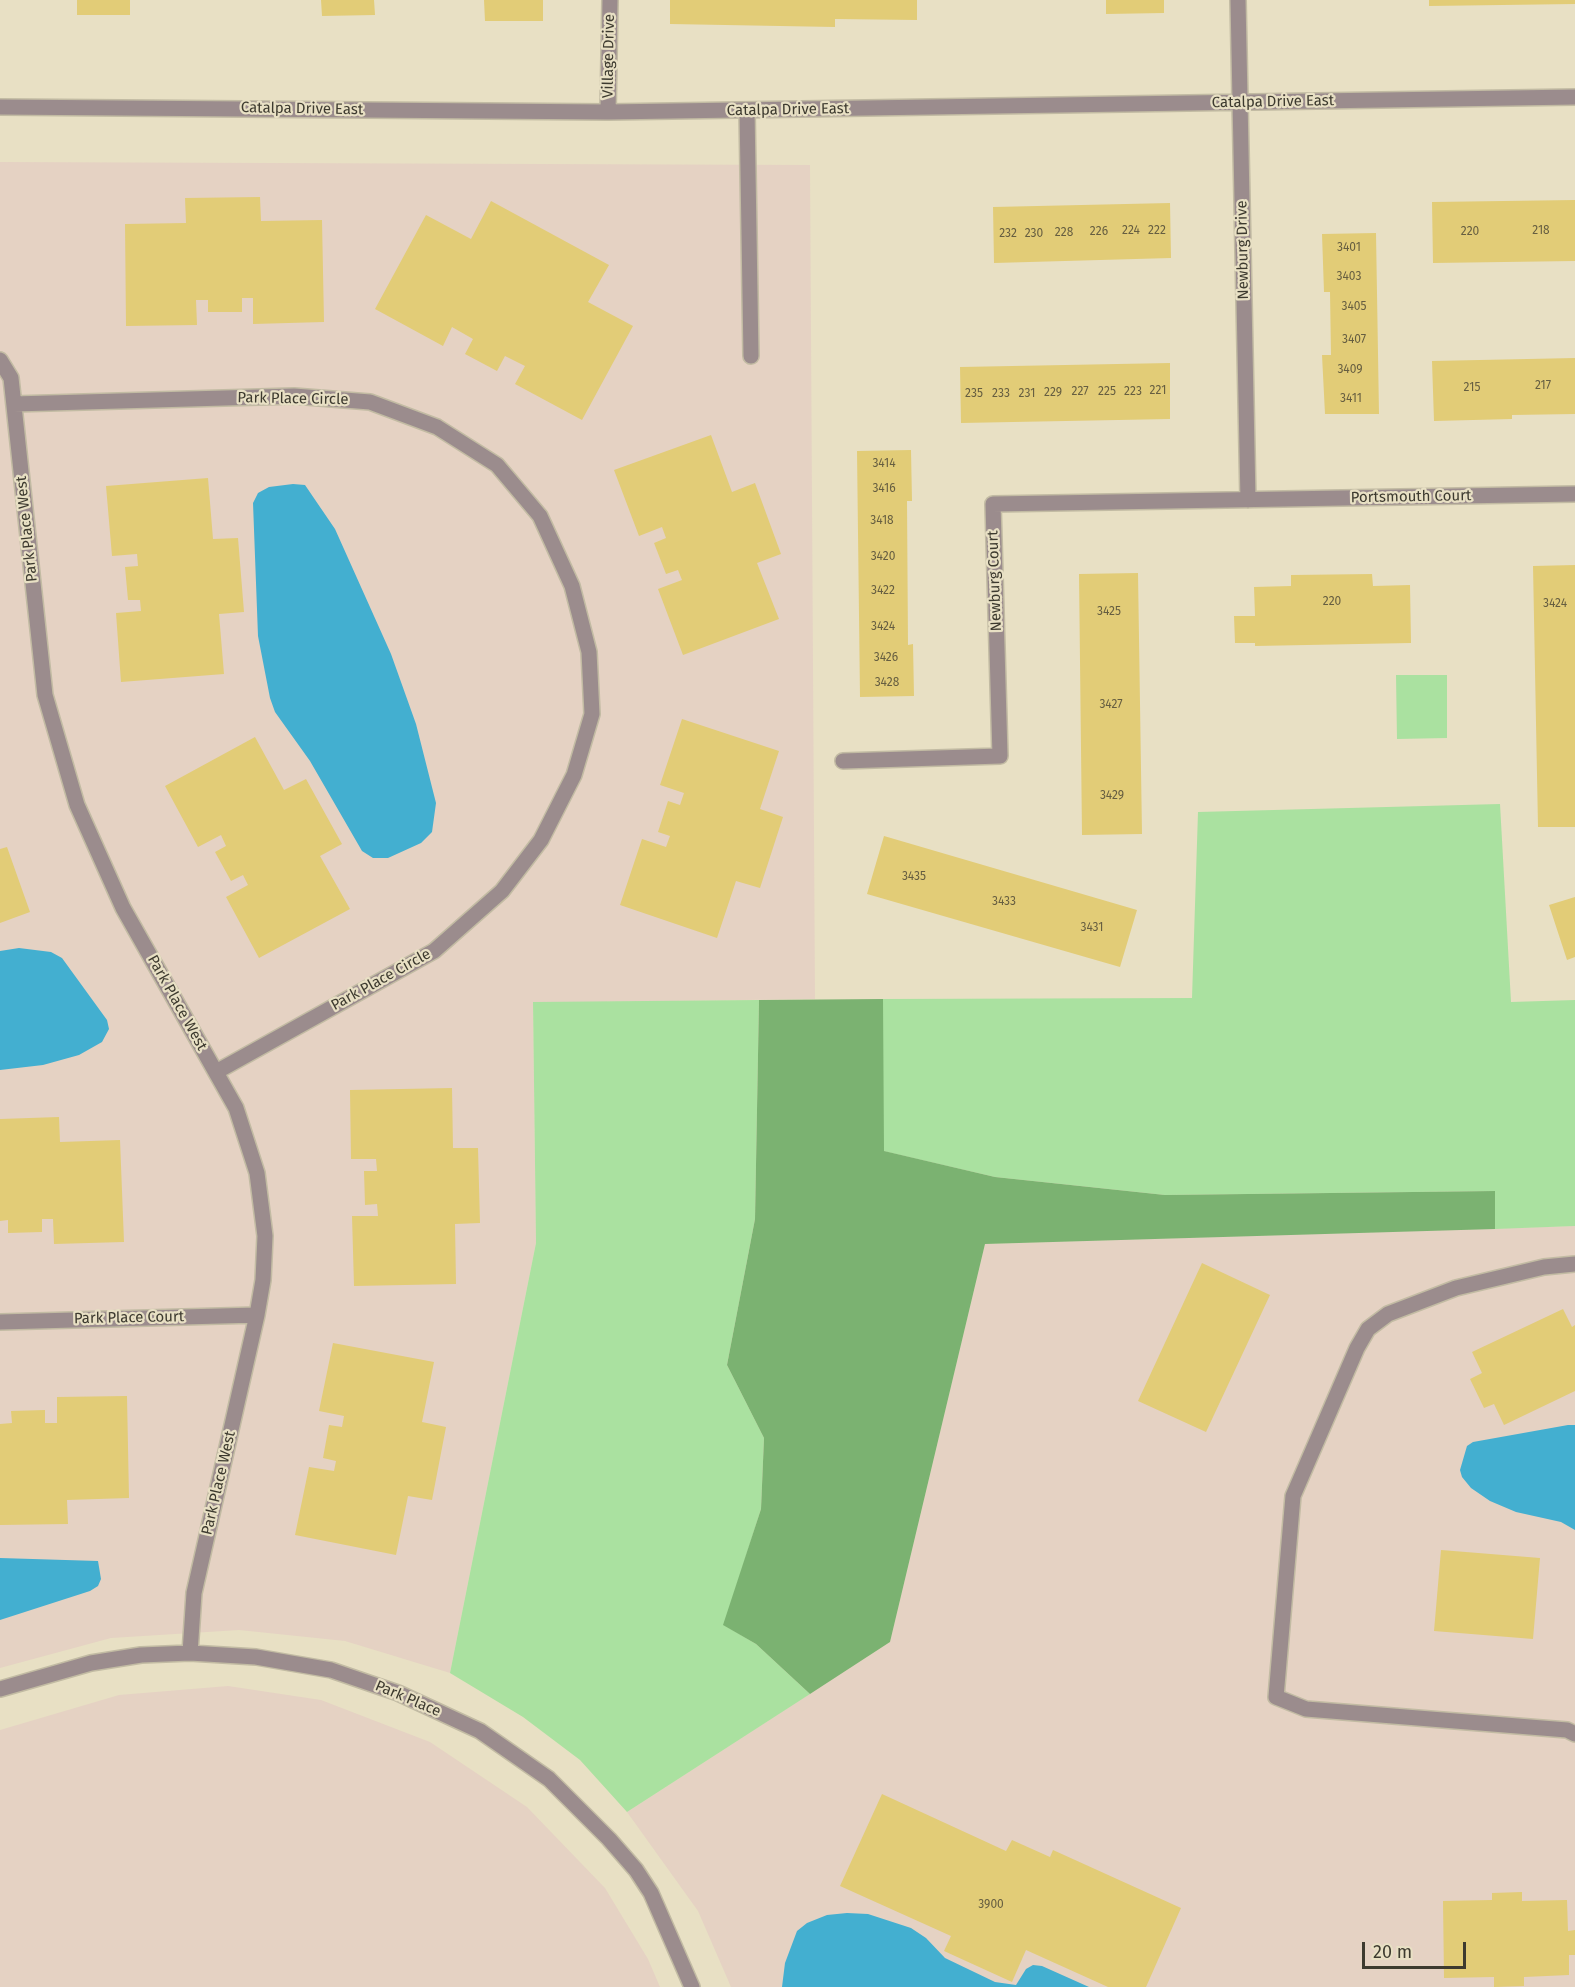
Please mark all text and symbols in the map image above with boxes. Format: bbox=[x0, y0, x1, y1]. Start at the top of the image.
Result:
street label: Village Drive bbox=[599, 14, 619, 98]
street label: Catalpa Drive East bbox=[1212, 92, 1334, 112]
street label: Catalpa Drive East bbox=[241, 99, 363, 119]
street label: Catalpa Drive East bbox=[727, 100, 849, 120]
street label: Newburg Drive bbox=[1233, 200, 1253, 300]
house number: 224 bbox=[1122, 224, 1140, 238]
house number: 222 bbox=[1148, 224, 1166, 238]
house number: 218 bbox=[1532, 224, 1550, 238]
house number: 226 bbox=[1090, 225, 1108, 239]
house number: 220 bbox=[1461, 225, 1479, 239]
house number: 228 bbox=[1055, 226, 1073, 240]
house number: 232 bbox=[999, 227, 1017, 241]
house number: 230 bbox=[1025, 227, 1043, 241]
house number: 3401 bbox=[1337, 241, 1361, 255]
house number: 3403 bbox=[1337, 270, 1361, 284]
house number: 3405 bbox=[1341, 300, 1367, 314]
house number: 3407 bbox=[1342, 333, 1366, 347]
house number: 3409 bbox=[1337, 363, 1363, 377]
house number: 217 bbox=[1535, 379, 1551, 393]
house number: 215 bbox=[1464, 381, 1480, 395]
house number: 221 bbox=[1150, 384, 1166, 398]
house number: 227 bbox=[1071, 385, 1089, 399]
house number: 225 bbox=[1098, 385, 1116, 399]
house number: 223 bbox=[1124, 385, 1142, 399]
house number: 229 bbox=[1044, 386, 1062, 400]
house number: 235 bbox=[965, 387, 983, 401]
house number: 233 bbox=[992, 387, 1010, 401]
house number: 231 bbox=[1019, 387, 1035, 401]
street label: Park Place Circle bbox=[237, 389, 349, 409]
house number: 3411 bbox=[1340, 392, 1362, 406]
house number: 3414 bbox=[872, 457, 896, 471]
street label: Park Place West bbox=[12, 475, 42, 583]
house number: 3416 bbox=[872, 482, 896, 496]
street label: Portsmouth Court bbox=[1351, 487, 1471, 507]
house number: 3418 bbox=[870, 514, 894, 528]
street label: Newburg Court bbox=[984, 530, 1006, 632]
house number: 3420 bbox=[871, 550, 895, 564]
house number: 3422 bbox=[871, 584, 895, 598]
house number: 220 bbox=[1323, 595, 1341, 609]
house number: 3424 bbox=[1543, 597, 1567, 611]
house number: 3425 bbox=[1097, 605, 1121, 619]
house number: 3424 bbox=[871, 620, 895, 634]
house number: 3426 bbox=[874, 651, 898, 665]
house number: 3428 bbox=[875, 676, 899, 690]
house number: 3427 bbox=[1099, 698, 1123, 712]
house number: 3429 bbox=[1100, 789, 1124, 803]
house number: 3435 bbox=[902, 870, 926, 884]
house number: 3433 bbox=[992, 895, 1016, 909]
house number: 3431 bbox=[1081, 921, 1103, 935]
street label: Park Place Circle bbox=[328, 945, 434, 1015]
street label: Park Place West bbox=[143, 952, 211, 1054]
street label: Park Place Court bbox=[74, 1308, 184, 1328]
street label: Park Place West bbox=[198, 1429, 240, 1537]
street label: Park Place bbox=[372, 1677, 444, 1721]
house number: 3900 bbox=[978, 1898, 1004, 1912]
scale bar bbox=[1365, 1930, 1468, 1968]
text: 20 m bbox=[1373, 1941, 1412, 1963]

